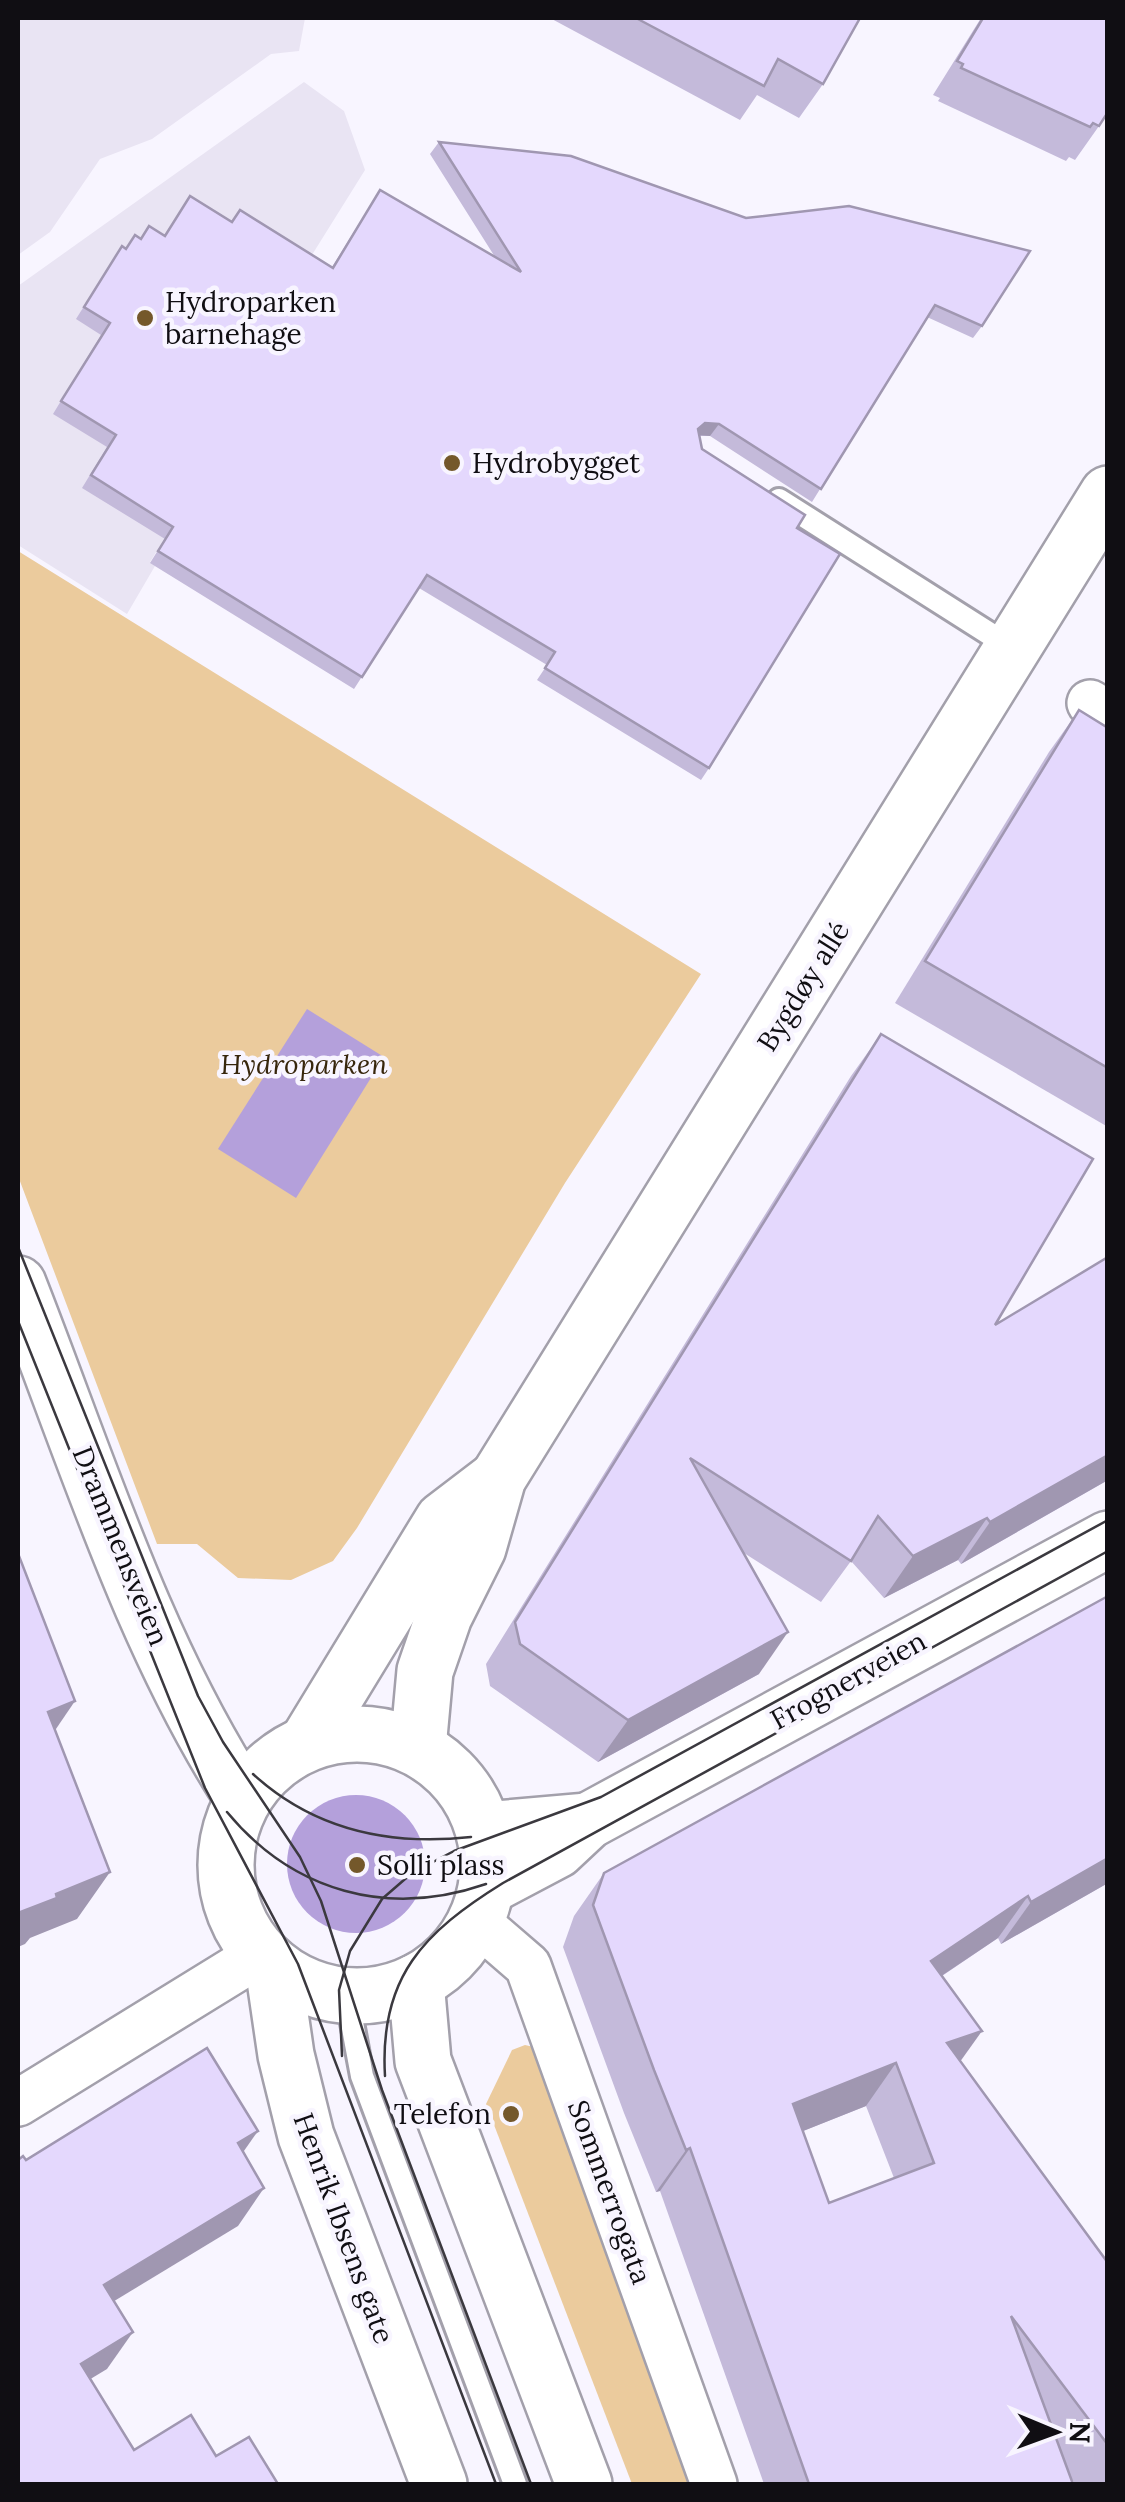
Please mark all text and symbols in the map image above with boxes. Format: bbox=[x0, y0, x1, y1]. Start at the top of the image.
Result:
place label: Hydroparken barnehage bbox=[165, 284, 336, 352]
marker: Hydroparken barnehage bbox=[134, 307, 156, 329]
place label: Hydrobygget bbox=[472, 445, 640, 481]
marker: Hydrobygget bbox=[441, 452, 463, 474]
street label: Bygdøy allé bbox=[749, 914, 857, 1058]
park label: Hydroparken bbox=[220, 1046, 388, 1082]
street label: Drammensveien bbox=[65, 1441, 177, 1651]
street label: Frognerveien bbox=[764, 1622, 932, 1738]
place label: Solli plass bbox=[377, 1847, 504, 1883]
marker: Solli plass bbox=[346, 1854, 368, 1876]
street label: Sommerrogata bbox=[560, 2095, 660, 2289]
place label: Telefon bbox=[394, 2096, 491, 2132]
marker: Telefon bbox=[500, 2103, 522, 2125]
street label: Henrik Ibsens gate bbox=[286, 2108, 402, 2348]
north arrow bbox=[1005, 2382, 1105, 2482]
text: N bbox=[1062, 2421, 1098, 2444]

